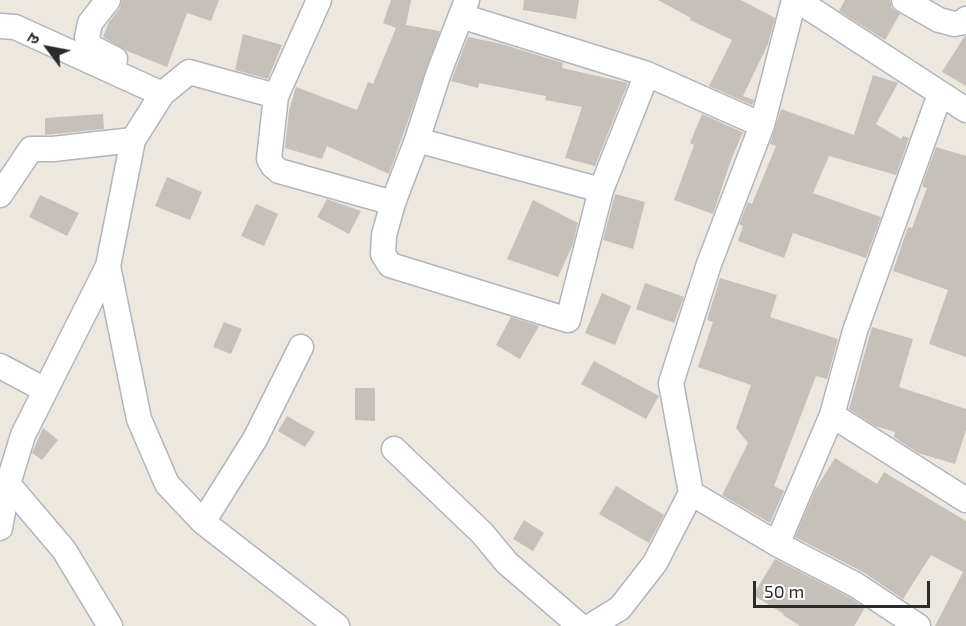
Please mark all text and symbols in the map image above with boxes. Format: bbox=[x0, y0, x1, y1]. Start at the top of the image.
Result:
north arrow bbox=[18, 18, 78, 78]
text: उ bbox=[22, 29, 43, 47]
scale bar bbox=[756, 569, 933, 607]
text: 50 m bbox=[764, 580, 804, 602]

